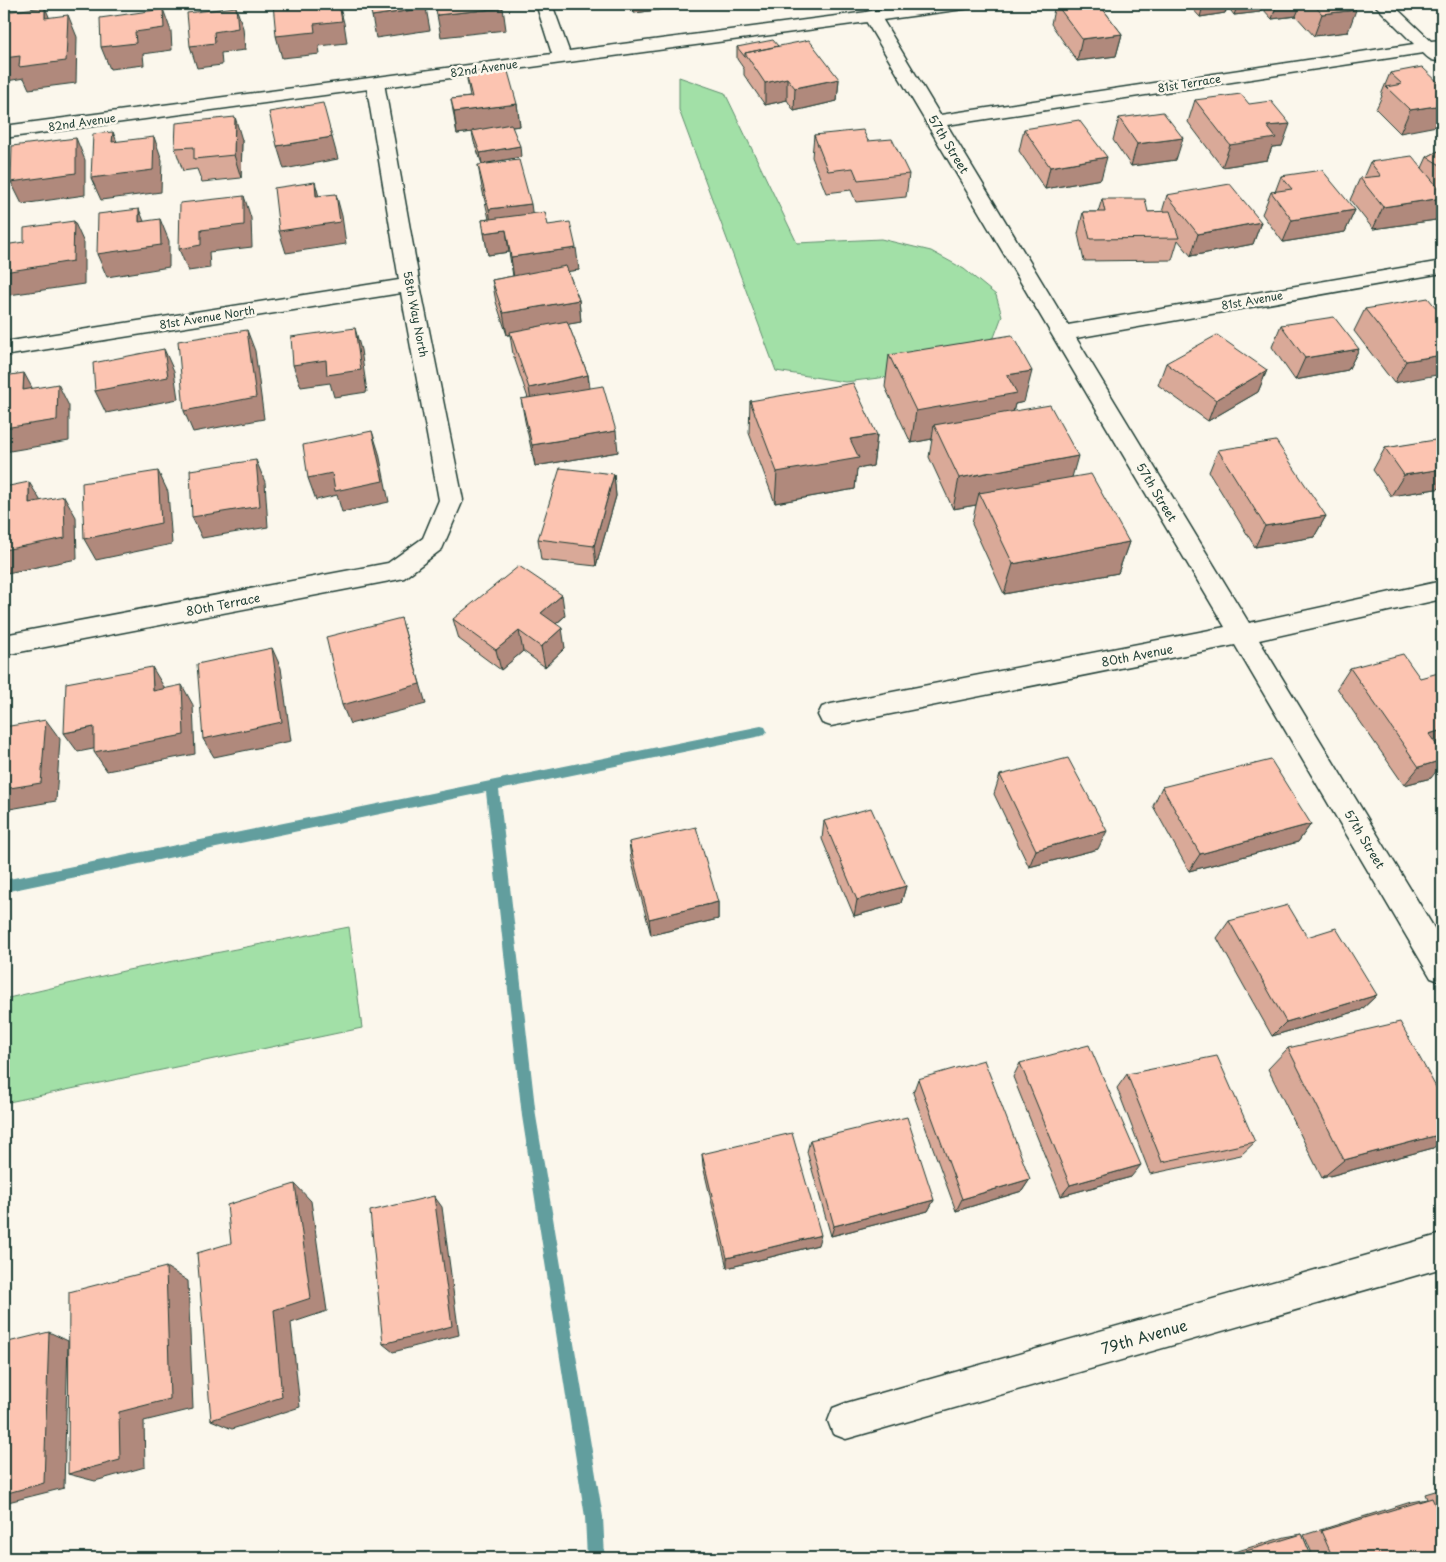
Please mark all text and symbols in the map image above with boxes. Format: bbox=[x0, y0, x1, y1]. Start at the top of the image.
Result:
street label: 82nd Avenue bbox=[449, 55, 519, 81]
street label: 81st Terrace bbox=[1156, 70, 1222, 96]
street label: 82nd Avenue bbox=[47, 109, 117, 135]
street label: 57th Street bbox=[924, 111, 974, 177]
street label: 58th Way North bbox=[399, 270, 433, 358]
street label: 81st Avenue bbox=[1220, 286, 1284, 314]
street label: 81st Avenue North bbox=[158, 301, 256, 333]
street label: 57th Street bbox=[1132, 459, 1182, 525]
street label: 80th Terrace bbox=[184, 588, 262, 620]
street label: 80th Avenue bbox=[1100, 639, 1175, 671]
street label: 57th Street bbox=[1340, 806, 1390, 872]
street label: 79th Avenue bbox=[1098, 1313, 1190, 1359]

